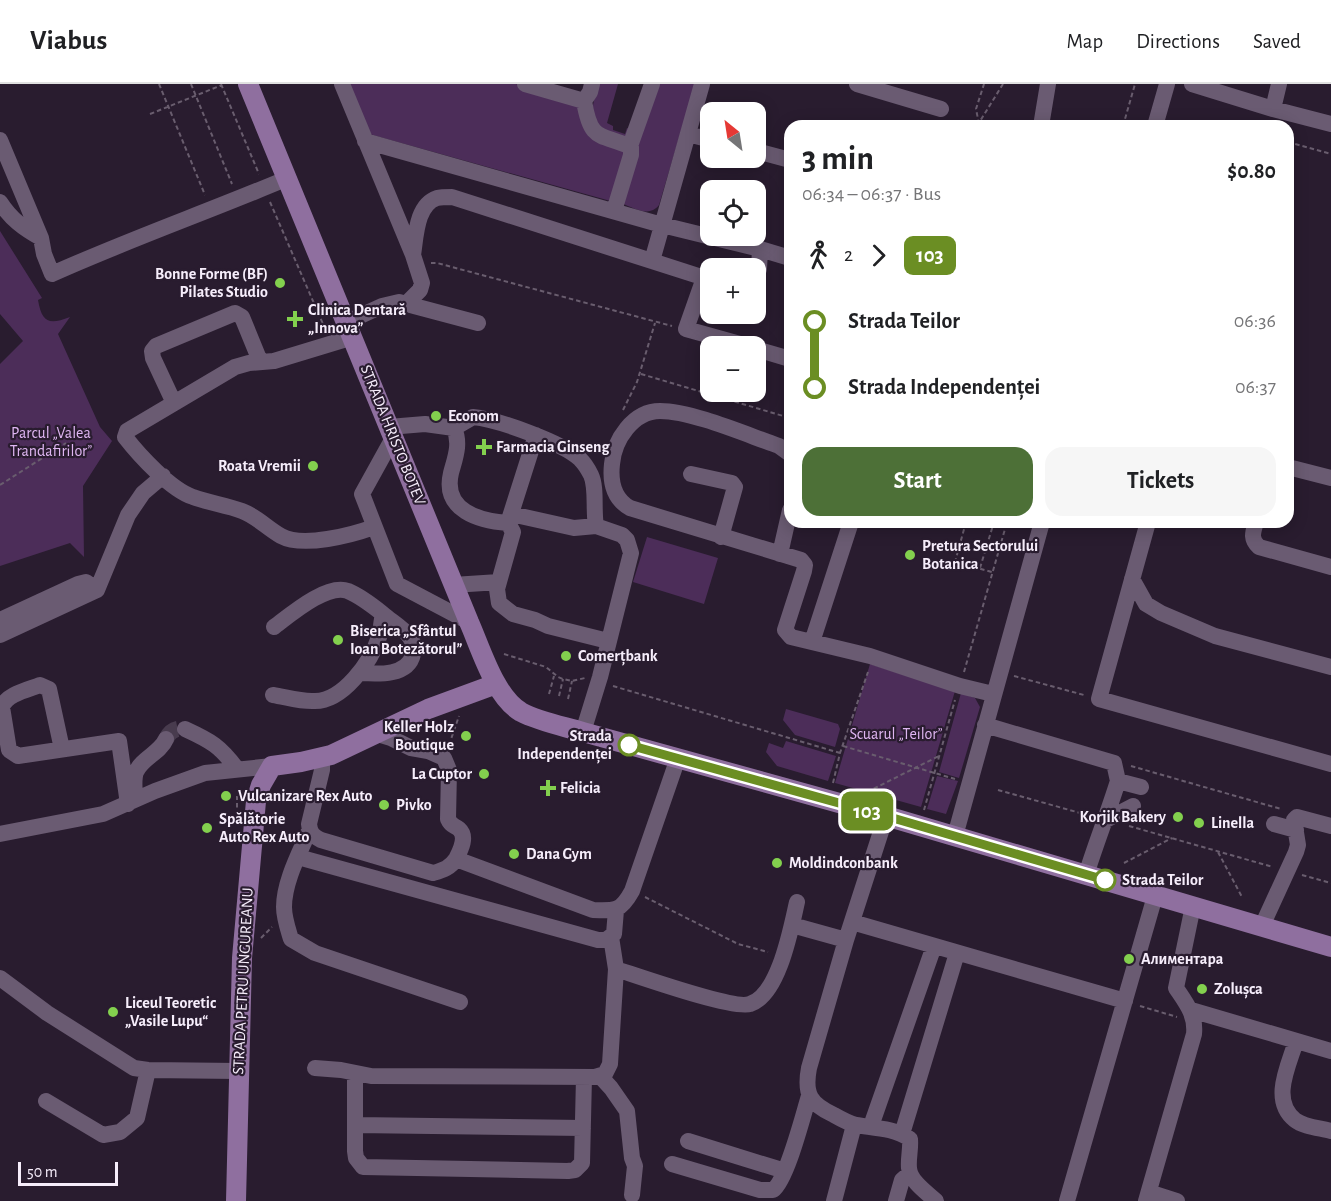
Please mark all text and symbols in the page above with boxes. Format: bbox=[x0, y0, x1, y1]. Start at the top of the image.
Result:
text: Viabus bbox=[30, 27, 107, 55]
text: Map bbox=[1067, 31, 1103, 52]
text: Directions bbox=[1136, 31, 1220, 52]
text: Saved bbox=[1253, 31, 1301, 52]
north arrow bbox=[700, 102, 766, 168]
map controls bbox=[700, 102, 766, 402]
text: 3 min bbox=[802, 143, 874, 176]
text: $0.80 bbox=[1227, 160, 1276, 182]
button: locate bbox=[700, 180, 766, 246]
text: 06:34 – 06:37 · Bus bbox=[802, 184, 941, 204]
icon: walk bbox=[802, 239, 835, 272]
icon: forward bbox=[862, 239, 895, 272]
text: 2 bbox=[844, 245, 853, 265]
text: 103 bbox=[916, 245, 944, 266]
button: + bbox=[700, 258, 766, 324]
place label: Bonne Forme (BF) Pilates Studio bbox=[155, 266, 268, 300]
marker: Bonne Forme (BF) Pilates Studio bbox=[273, 276, 287, 290]
place label: Clinica Dentară „Innova” bbox=[308, 302, 406, 336]
marker: Clinica Dentară „Innova” bbox=[286, 310, 304, 328]
text: Strada Teilor bbox=[848, 310, 960, 332]
text: 06:36 bbox=[1234, 311, 1276, 331]
button: − bbox=[700, 336, 766, 402]
street label: STRADA HRISTO BOTEV bbox=[358, 363, 428, 507]
text: Strada Independenței bbox=[848, 376, 1040, 398]
text: 06:37 bbox=[1235, 377, 1276, 397]
place label: Econom bbox=[448, 408, 499, 424]
marker: Econom bbox=[429, 409, 443, 423]
park label: Parcul „Valea Trandafirilor” bbox=[10, 425, 93, 459]
place label: Farmacia Ginseng bbox=[496, 439, 610, 455]
marker: Farmacia Ginseng bbox=[477, 440, 491, 454]
button: Start bbox=[802, 447, 1033, 516]
button: Tickets bbox=[1045, 447, 1276, 516]
place label: Roata Vremii bbox=[218, 458, 301, 474]
marker: Roata Vremii bbox=[306, 459, 320, 473]
place label: Pretura Sectorului Botanica bbox=[922, 538, 1038, 572]
marker: Pretura Sectorului Botanica bbox=[903, 548, 917, 562]
place label: Biserica „Sfântul Ioan Botezătorul” bbox=[350, 623, 462, 657]
marker: Biserica „Sfântul Ioan Botezătorul” bbox=[331, 633, 345, 647]
place label: Comerțbank bbox=[578, 648, 658, 666]
marker: Comerțbank bbox=[559, 649, 573, 663]
place label: Keller Holz Boutique bbox=[384, 719, 454, 753]
park label: Scuarul „Teilor” bbox=[849, 726, 943, 742]
place label: Strada Independenței bbox=[517, 728, 612, 764]
marker: Keller Holz Boutique bbox=[459, 729, 473, 743]
marker: Strada Independenței bbox=[618, 734, 640, 756]
place label: La Cuptor bbox=[412, 766, 472, 782]
marker: La Cuptor bbox=[477, 767, 491, 781]
place label: Felicia bbox=[560, 780, 601, 796]
marker: Felicia bbox=[541, 781, 555, 795]
place label: Vulcanizare Rex Auto bbox=[238, 788, 373, 804]
marker: Vulcanizare Rex Auto bbox=[219, 789, 233, 803]
line badge: 103 bbox=[832, 792, 902, 830]
place label: Pivko bbox=[396, 797, 432, 813]
marker: Pivko bbox=[377, 798, 391, 812]
text: 103 bbox=[853, 801, 881, 822]
place label: Korjik Bakery bbox=[1079, 809, 1167, 826]
marker: Korjik Bakery bbox=[1171, 810, 1185, 824]
place label: Spălătorie Auto Rex Auto bbox=[219, 811, 309, 845]
place label: Linella bbox=[1211, 815, 1254, 831]
marker: Linella bbox=[1192, 816, 1206, 830]
marker: Spălătorie Auto Rex Auto bbox=[200, 821, 214, 835]
place label: Dana Gym bbox=[526, 846, 592, 863]
marker: Dana Gym bbox=[507, 847, 521, 861]
place label: Moldindconbank bbox=[789, 855, 898, 871]
marker: Moldindconbank bbox=[770, 856, 784, 870]
marker: Strada Teilor bbox=[1094, 869, 1116, 891]
place label: Strada Teilor bbox=[1122, 872, 1204, 888]
street label: STRADA PETRU UNGUREANU bbox=[230, 887, 256, 1075]
place label: Алиментара bbox=[1141, 951, 1224, 967]
marker: Алиментара bbox=[1122, 952, 1136, 966]
place label: Zolușca bbox=[1214, 981, 1263, 999]
marker: Zolușca bbox=[1195, 982, 1209, 996]
place label: Liceul Teoretic „Vasile Lupu“ bbox=[125, 995, 216, 1029]
marker: Liceul Teoretic „Vasile Lupu“ bbox=[106, 1005, 120, 1019]
scale bar bbox=[18, 1159, 118, 1186]
text: 50 m bbox=[27, 1164, 58, 1180]

